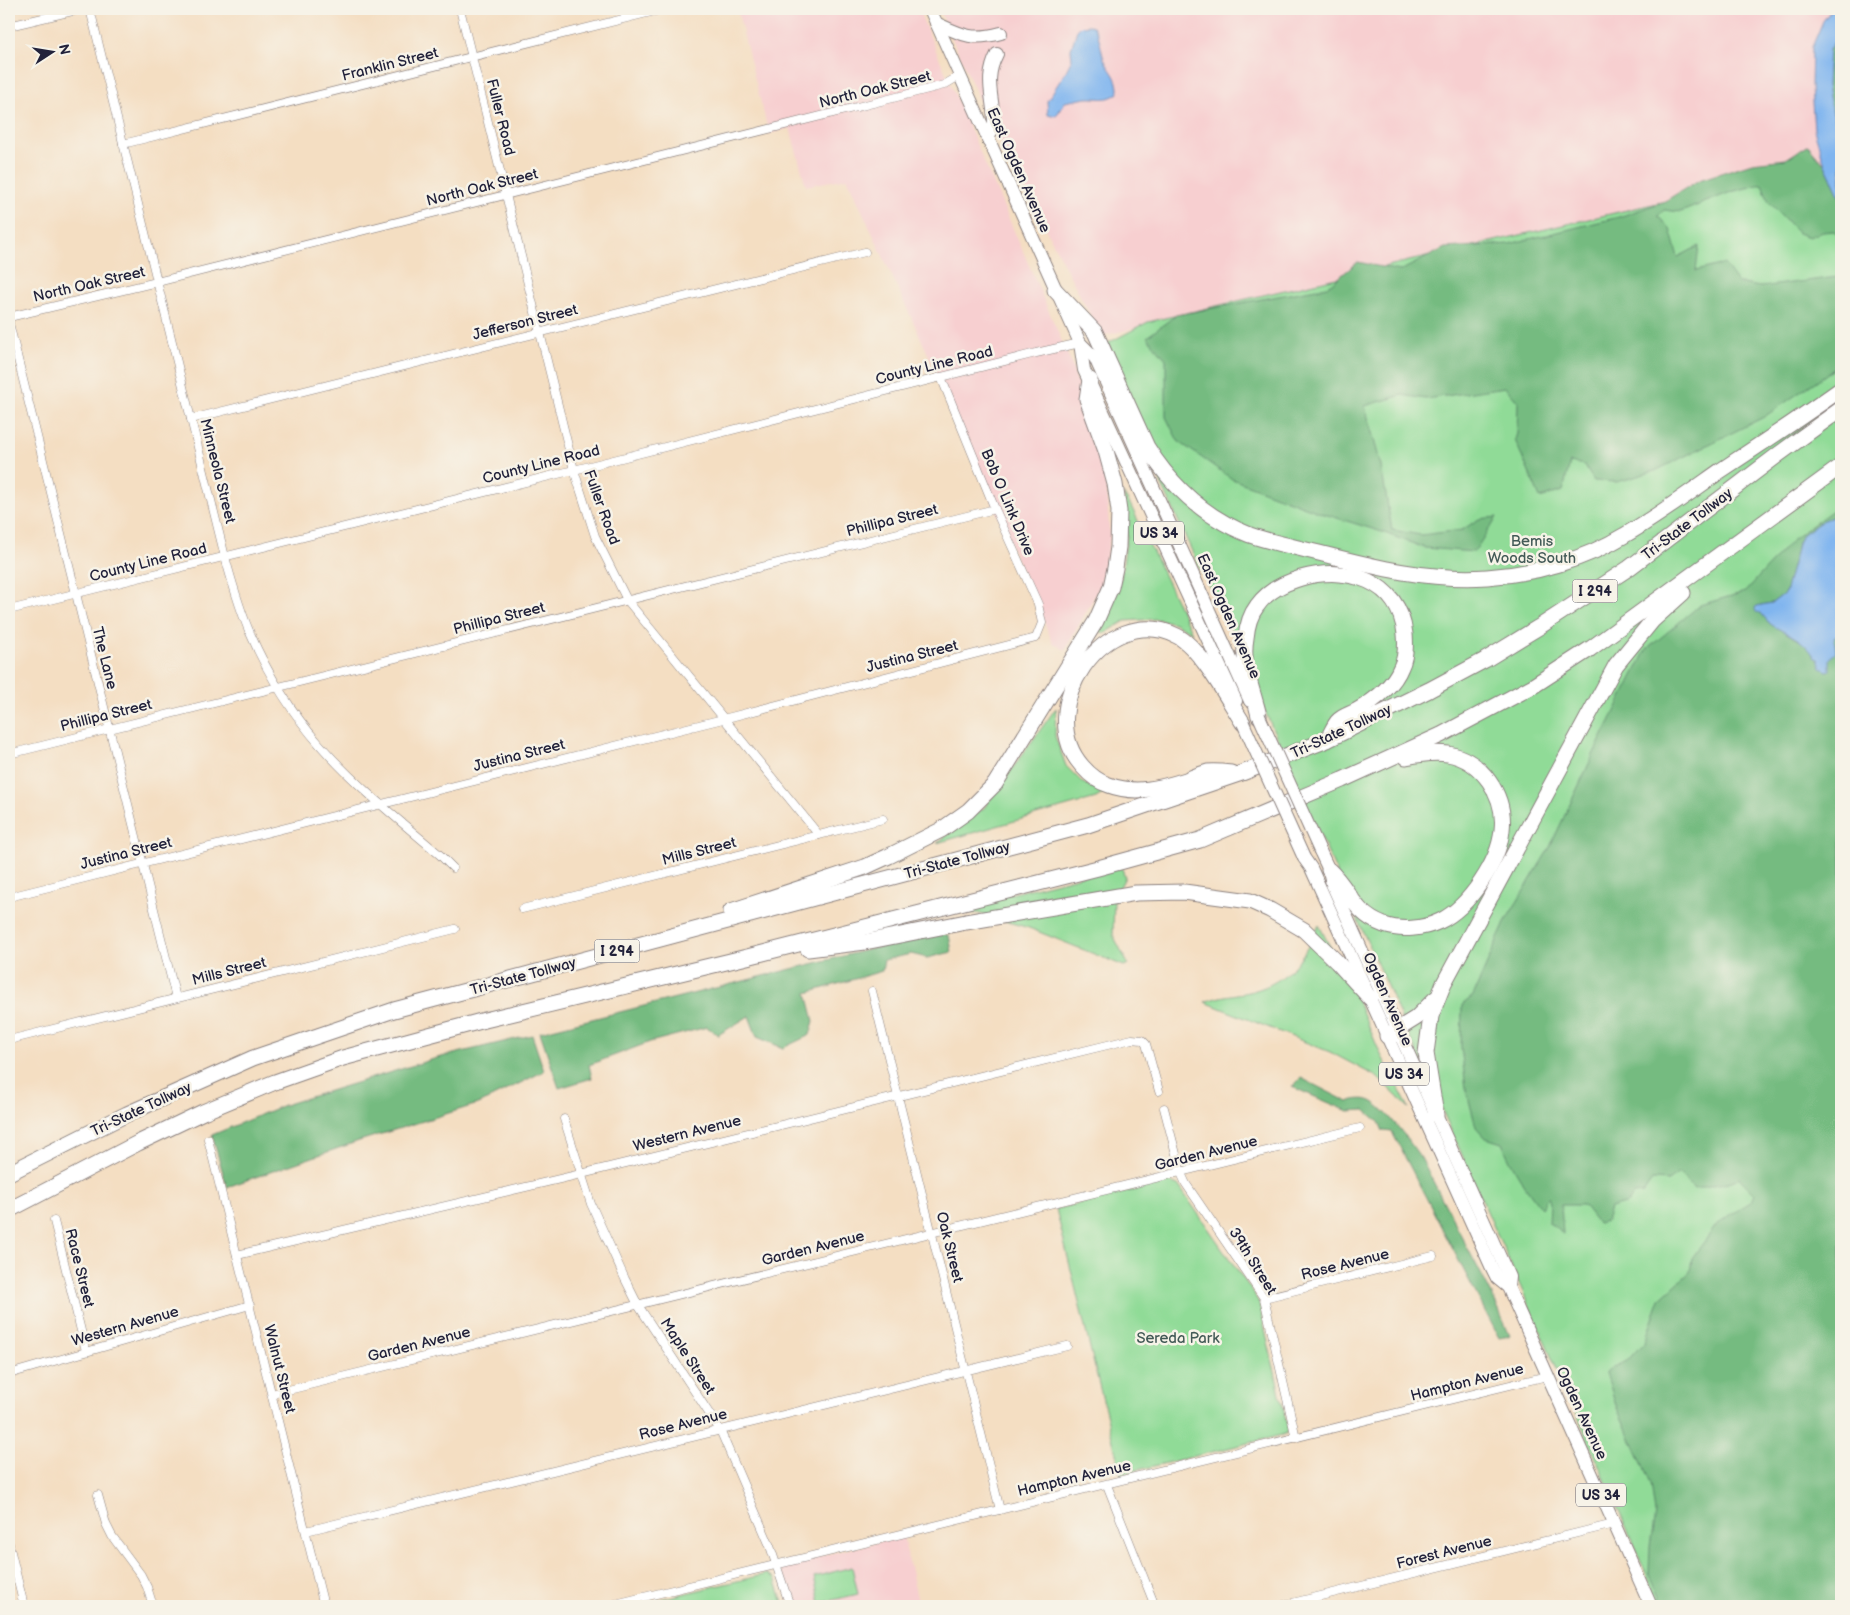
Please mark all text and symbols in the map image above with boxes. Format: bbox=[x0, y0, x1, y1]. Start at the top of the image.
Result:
north arrow bbox=[28, 28, 78, 78]
text: N bbox=[55, 42, 74, 56]
street label: Franklin Street bbox=[340, 43, 441, 86]
street label: North Oak Street bbox=[817, 66, 933, 113]
street label: Fuller Road bbox=[482, 77, 519, 157]
street label: East Ogden Avenue bbox=[982, 105, 1055, 236]
street label: North Oak Street bbox=[424, 164, 540, 211]
street label: North Oak Street bbox=[31, 262, 147, 307]
street label: Jefferson Street bbox=[471, 300, 580, 345]
street label: County Line Road bbox=[874, 342, 995, 389]
street label: Minneola Street bbox=[195, 417, 240, 526]
street label: County Line Road bbox=[481, 441, 602, 488]
street label: Bob O Link Drive bbox=[977, 446, 1039, 558]
street label: Fuller Road bbox=[579, 467, 624, 547]
street label: Tri-State Tollway bbox=[1638, 484, 1737, 565]
street label: Phillipa Street bbox=[844, 500, 940, 541]
road number: US 34 bbox=[1134, 522, 1184, 544]
park label: Bemis Woods South bbox=[1488, 532, 1576, 568]
street label: County Line Road bbox=[88, 539, 209, 586]
street label: East Ogden Avenue bbox=[1192, 551, 1265, 682]
road number: I 294 bbox=[1572, 580, 1618, 602]
street label: Phillipa Street bbox=[451, 598, 547, 639]
street label: The Lane bbox=[88, 625, 121, 692]
street label: Justina Street bbox=[864, 636, 960, 677]
street label: Phillipa Street bbox=[58, 695, 154, 736]
street label: Tri-State Tollway bbox=[1288, 700, 1395, 763]
street label: Justina Street bbox=[471, 735, 567, 776]
street label: Justina Street bbox=[78, 833, 174, 874]
street label: Mills Street bbox=[660, 833, 738, 870]
street label: Tri-State Tollway bbox=[902, 837, 1012, 884]
road number: I 294 bbox=[594, 939, 640, 962]
street label: Ogden Avenue bbox=[1358, 950, 1417, 1049]
street label: Mills Street bbox=[190, 953, 268, 990]
street label: Tri-State Tollway bbox=[468, 953, 578, 1000]
road number: US 34 bbox=[1379, 1062, 1429, 1086]
street label: Tri-State Tollway bbox=[88, 1078, 195, 1141]
street label: Western Avenue bbox=[631, 1111, 743, 1156]
street label: Garden Avenue bbox=[1153, 1132, 1260, 1175]
street label: Oak Street bbox=[932, 1210, 968, 1285]
street label: 39th Street bbox=[1224, 1224, 1281, 1299]
street label: Race Street bbox=[61, 1227, 99, 1310]
street label: Garden Avenue bbox=[760, 1227, 867, 1270]
street label: Rose Avenue bbox=[1299, 1244, 1391, 1285]
street label: Western Avenue bbox=[69, 1302, 181, 1351]
street label: Maple Street bbox=[656, 1315, 720, 1398]
street label: Walnut Street bbox=[259, 1323, 300, 1416]
street label: Garden Avenue bbox=[366, 1323, 473, 1366]
park label: Sereda Park bbox=[1136, 1329, 1220, 1348]
street label: Hampton Avenue bbox=[1409, 1359, 1526, 1406]
street label: Ogden Avenue bbox=[1552, 1364, 1611, 1463]
street label: Rose Avenue bbox=[637, 1404, 729, 1445]
street label: Hampton Avenue bbox=[1016, 1456, 1133, 1501]
road number: US 34 bbox=[1576, 1484, 1626, 1506]
street label: Forest Avenue bbox=[1395, 1531, 1494, 1573]

